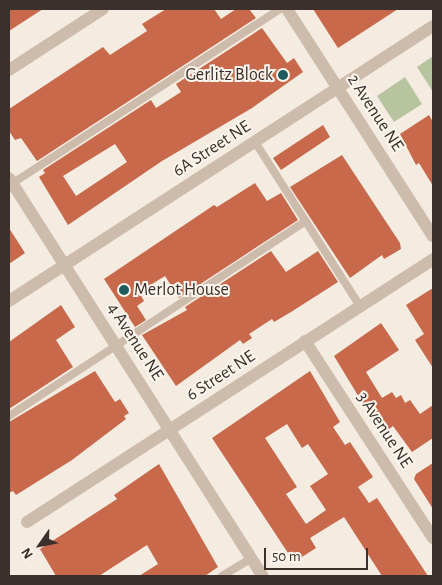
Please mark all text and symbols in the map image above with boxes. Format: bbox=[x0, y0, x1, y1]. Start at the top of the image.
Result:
place label: Gerlitz Block bbox=[185, 64, 273, 86]
marker: Gerlitz Block bbox=[277, 69, 289, 81]
street label: 2 Avenue NE bbox=[342, 70, 408, 156]
street label: 6A Street NE bbox=[169, 116, 255, 182]
place label: Merlot House bbox=[134, 279, 229, 301]
marker: Merlot House bbox=[118, 284, 130, 296]
street label: 4 Avenue NE bbox=[102, 299, 168, 385]
street label: 6 Street NE bbox=[183, 346, 259, 406]
street label: 3 Avenue NE bbox=[351, 388, 417, 472]
north arrow bbox=[15, 520, 65, 570]
scale bar bbox=[267, 538, 371, 570]
text: N bbox=[19, 545, 36, 561]
text: 50 m bbox=[272, 549, 301, 564]

